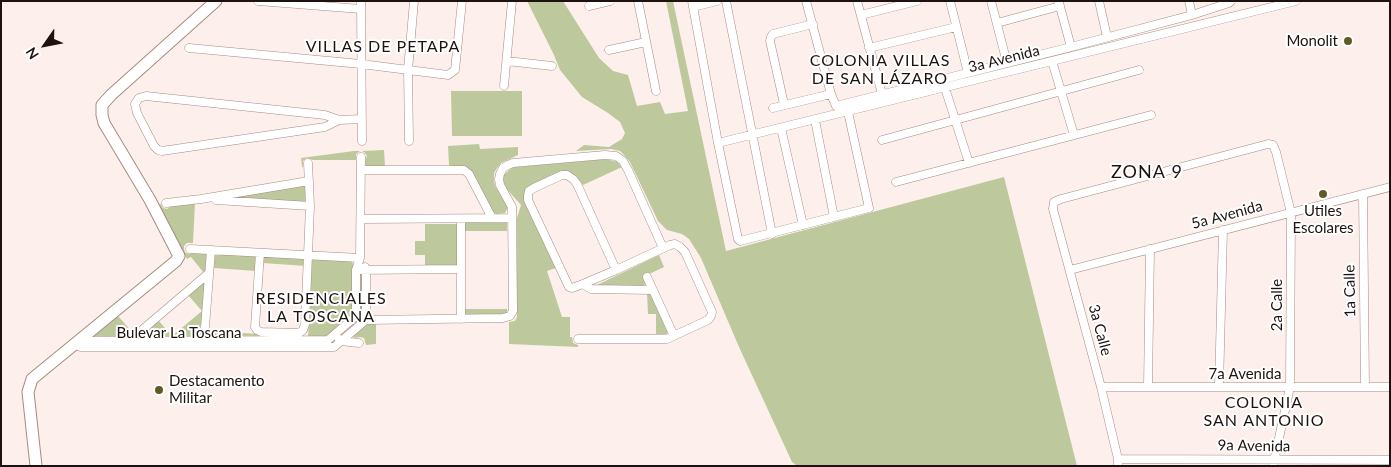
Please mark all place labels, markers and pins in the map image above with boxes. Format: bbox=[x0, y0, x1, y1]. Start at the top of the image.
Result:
place label: Monolit bbox=[1286, 32, 1338, 50]
marker: Monolit bbox=[1342, 35, 1354, 47]
marker: Utiles Escolares bbox=[1317, 188, 1329, 200]
place label: Utiles Escolares bbox=[1292, 202, 1354, 237]
place label: Destacamento Militar bbox=[169, 372, 265, 407]
marker: Destacamento Militar bbox=[153, 384, 165, 396]

